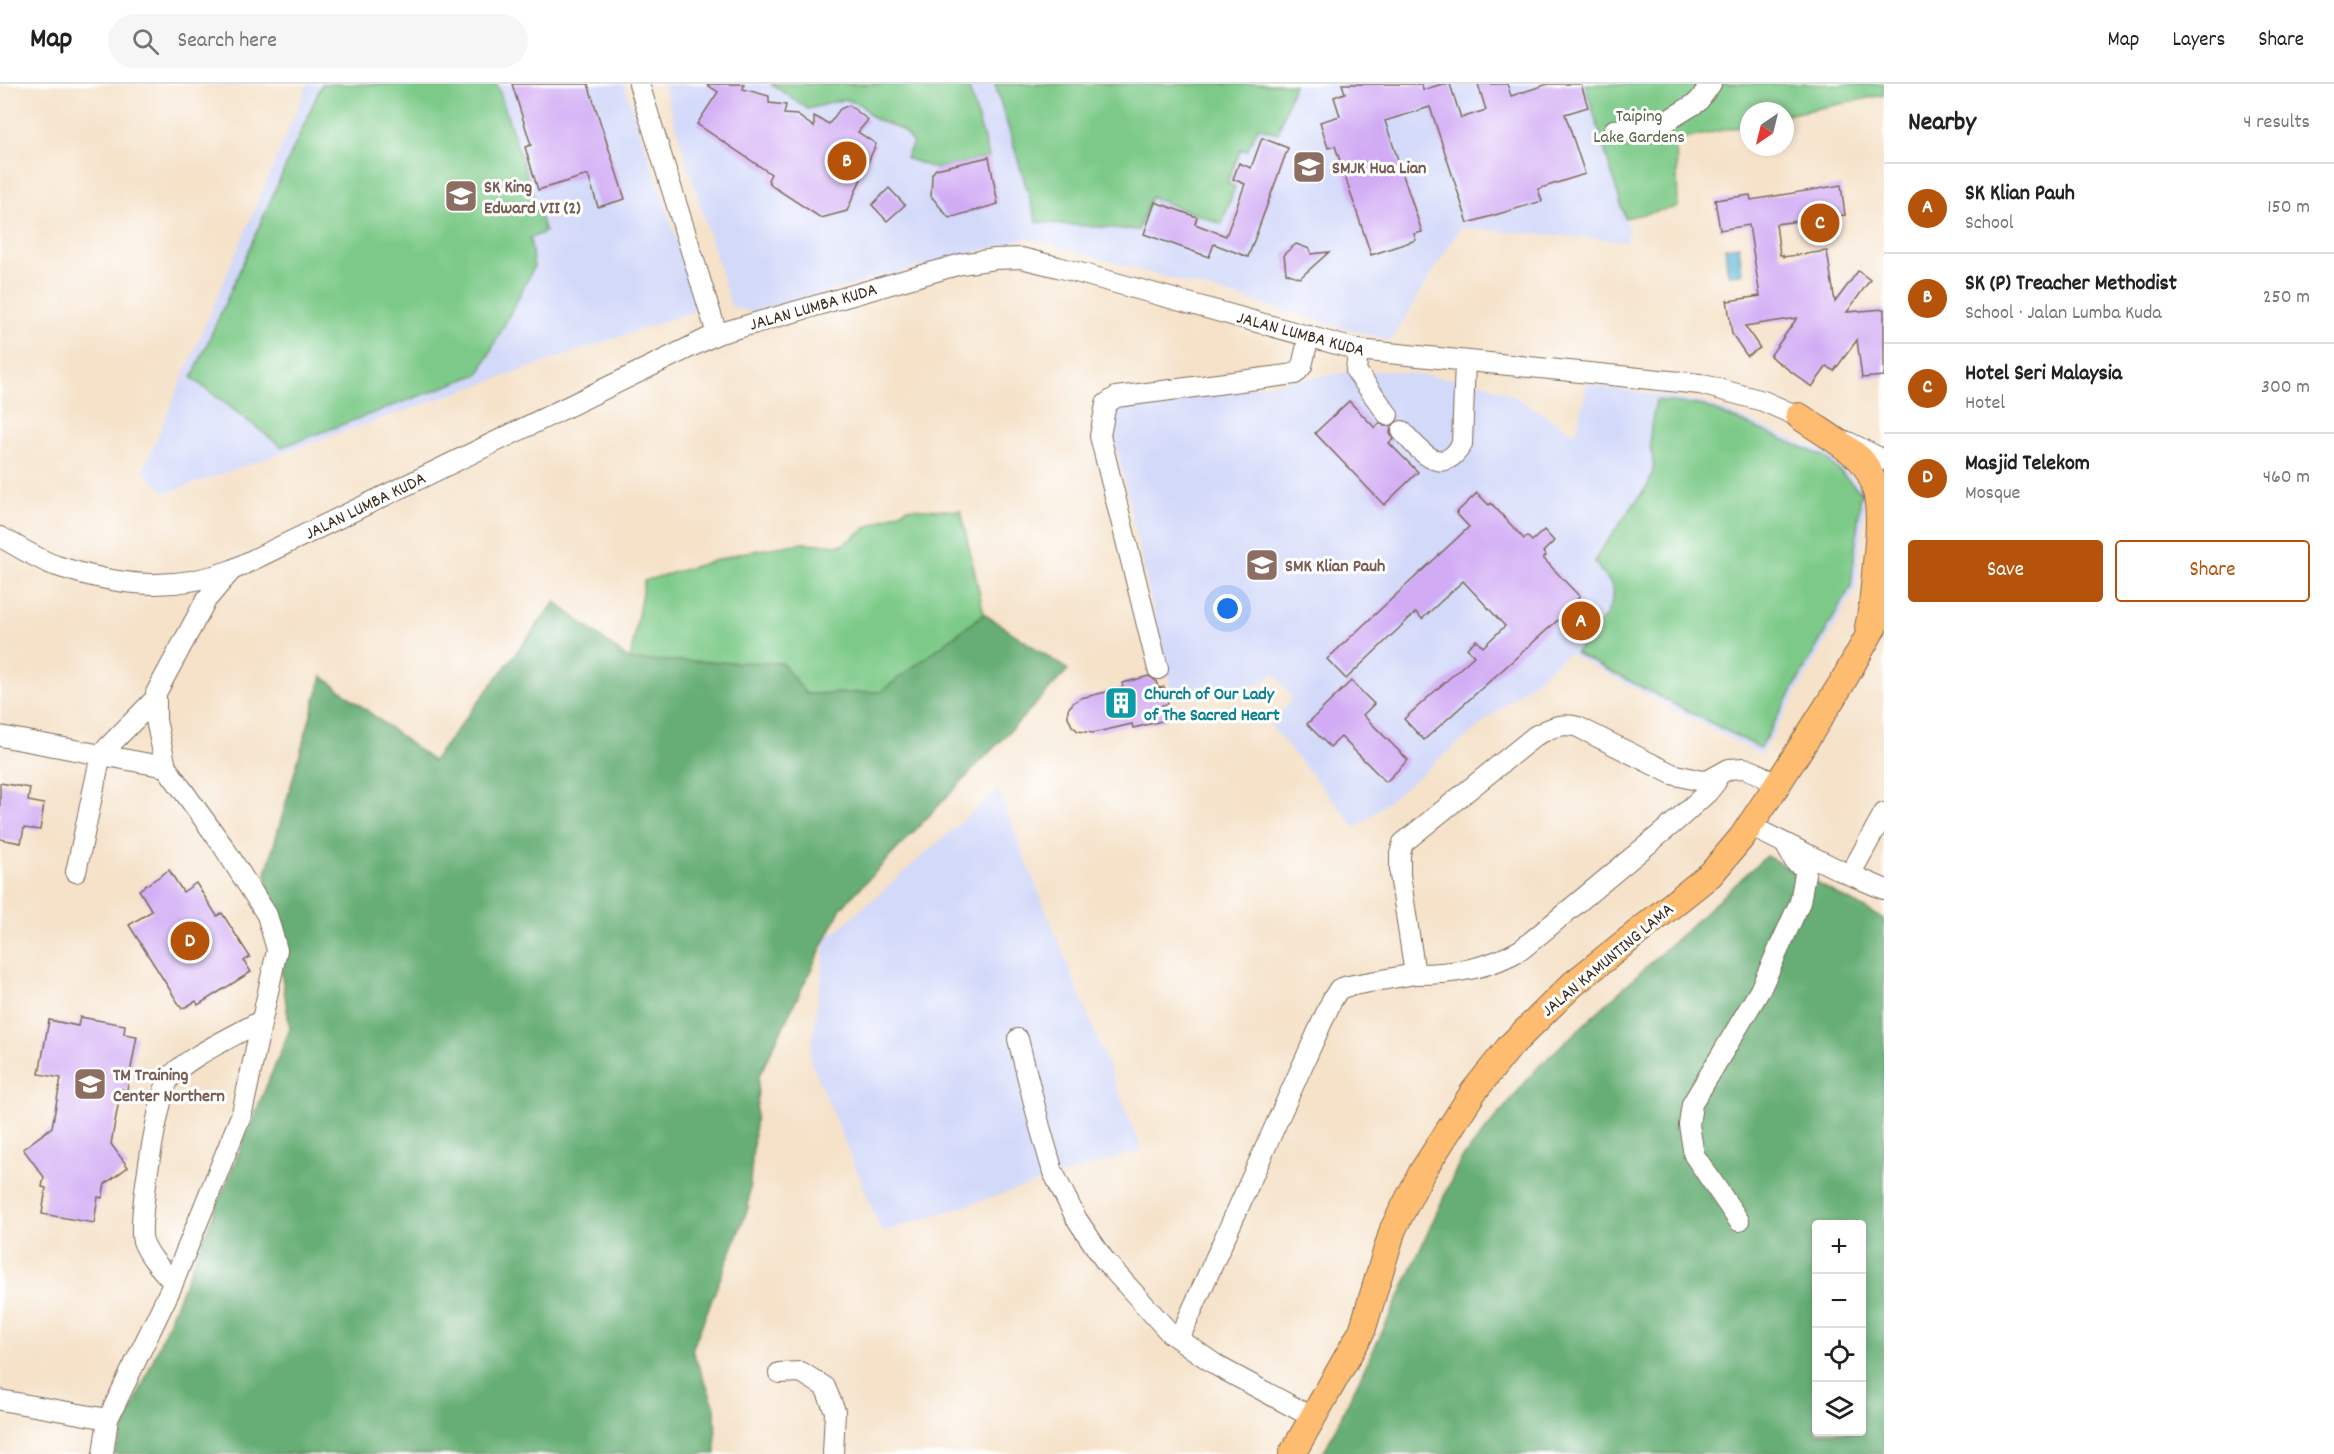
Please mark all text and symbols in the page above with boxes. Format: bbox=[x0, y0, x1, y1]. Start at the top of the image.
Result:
search box bbox=[108, 14, 528, 68]
text: Map bbox=[30, 21, 72, 61]
icon: search bbox=[129, 25, 162, 58]
text: Search here bbox=[177, 26, 277, 57]
text: Map bbox=[2108, 26, 2139, 56]
text: Layers bbox=[2172, 26, 2225, 56]
text: Share bbox=[2258, 26, 2304, 56]
north arrow bbox=[1740, 102, 1794, 156]
park label: Taiping Lake Gardens bbox=[1593, 105, 1685, 151]
text: Nearby bbox=[1908, 105, 1976, 142]
text: 4 results bbox=[2243, 109, 2310, 137]
pin: B bbox=[828, 138, 866, 184]
school or university icon: SMJK Hua Lian bbox=[1291, 149, 1327, 185]
place label: SMJK Hua Lian bbox=[1332, 157, 1426, 182]
place label: SK King Edward VII (2) bbox=[484, 176, 581, 222]
school or university icon: SK King Edward VII (2) bbox=[443, 178, 479, 214]
text: SK Klian Pauh bbox=[1965, 179, 2075, 210]
text: A bbox=[1922, 194, 1933, 222]
text: 150 m bbox=[2267, 194, 2310, 222]
pin: C bbox=[1800, 200, 1840, 246]
text: School bbox=[1965, 210, 2014, 238]
text: SK (P) Treacher Methodist bbox=[1965, 269, 2177, 300]
street label: JALAN LUMBA KUDA bbox=[747, 278, 881, 339]
text: B bbox=[1923, 284, 1932, 312]
text: 250 m bbox=[2263, 284, 2310, 312]
text: School · Jalan Lumba Kuda bbox=[1965, 300, 2162, 328]
street label: JALAN LUMBA KUDA bbox=[1233, 306, 1367, 365]
text: Hotel Seri Malaysia bbox=[1965, 359, 2122, 390]
text: C bbox=[1923, 374, 1932, 402]
text: 300 m bbox=[2261, 374, 2310, 402]
text: Hotel bbox=[1965, 390, 2005, 418]
text: Masjid Telekom bbox=[1965, 449, 2090, 480]
text: D bbox=[1922, 464, 1933, 492]
text: 460 m bbox=[2263, 464, 2310, 492]
street label: JALAN LUMBA KUDA bbox=[301, 467, 431, 547]
text: Mosque bbox=[1965, 480, 2020, 508]
button: Save bbox=[1908, 540, 2103, 602]
button: Share bbox=[2115, 540, 2310, 602]
school or university icon: SMK Klian Pauh bbox=[1244, 547, 1280, 583]
place label: SMK Klian Pauh bbox=[1285, 555, 1385, 580]
your location bbox=[1213, 594, 1242, 623]
pin: A bbox=[1562, 598, 1600, 644]
place label: Church of Our Lady of The Sacred Heart bbox=[1144, 683, 1280, 729]
building icon: Church of Our Lady of The Sacred Heart bbox=[1103, 685, 1139, 721]
street label: JALAN KAMUNTING LAMA bbox=[1537, 898, 1680, 1024]
pin: D bbox=[170, 918, 210, 964]
place label: TM Training Center Northern bbox=[113, 1064, 225, 1110]
school or university icon: TM Training Center Northern bbox=[72, 1066, 108, 1102]
map controls bbox=[1812, 1220, 1866, 1436]
button: + bbox=[1812, 1220, 1866, 1274]
button: − bbox=[1812, 1274, 1866, 1328]
button: locate bbox=[1812, 1328, 1866, 1382]
button: layers bbox=[1812, 1382, 1866, 1436]

